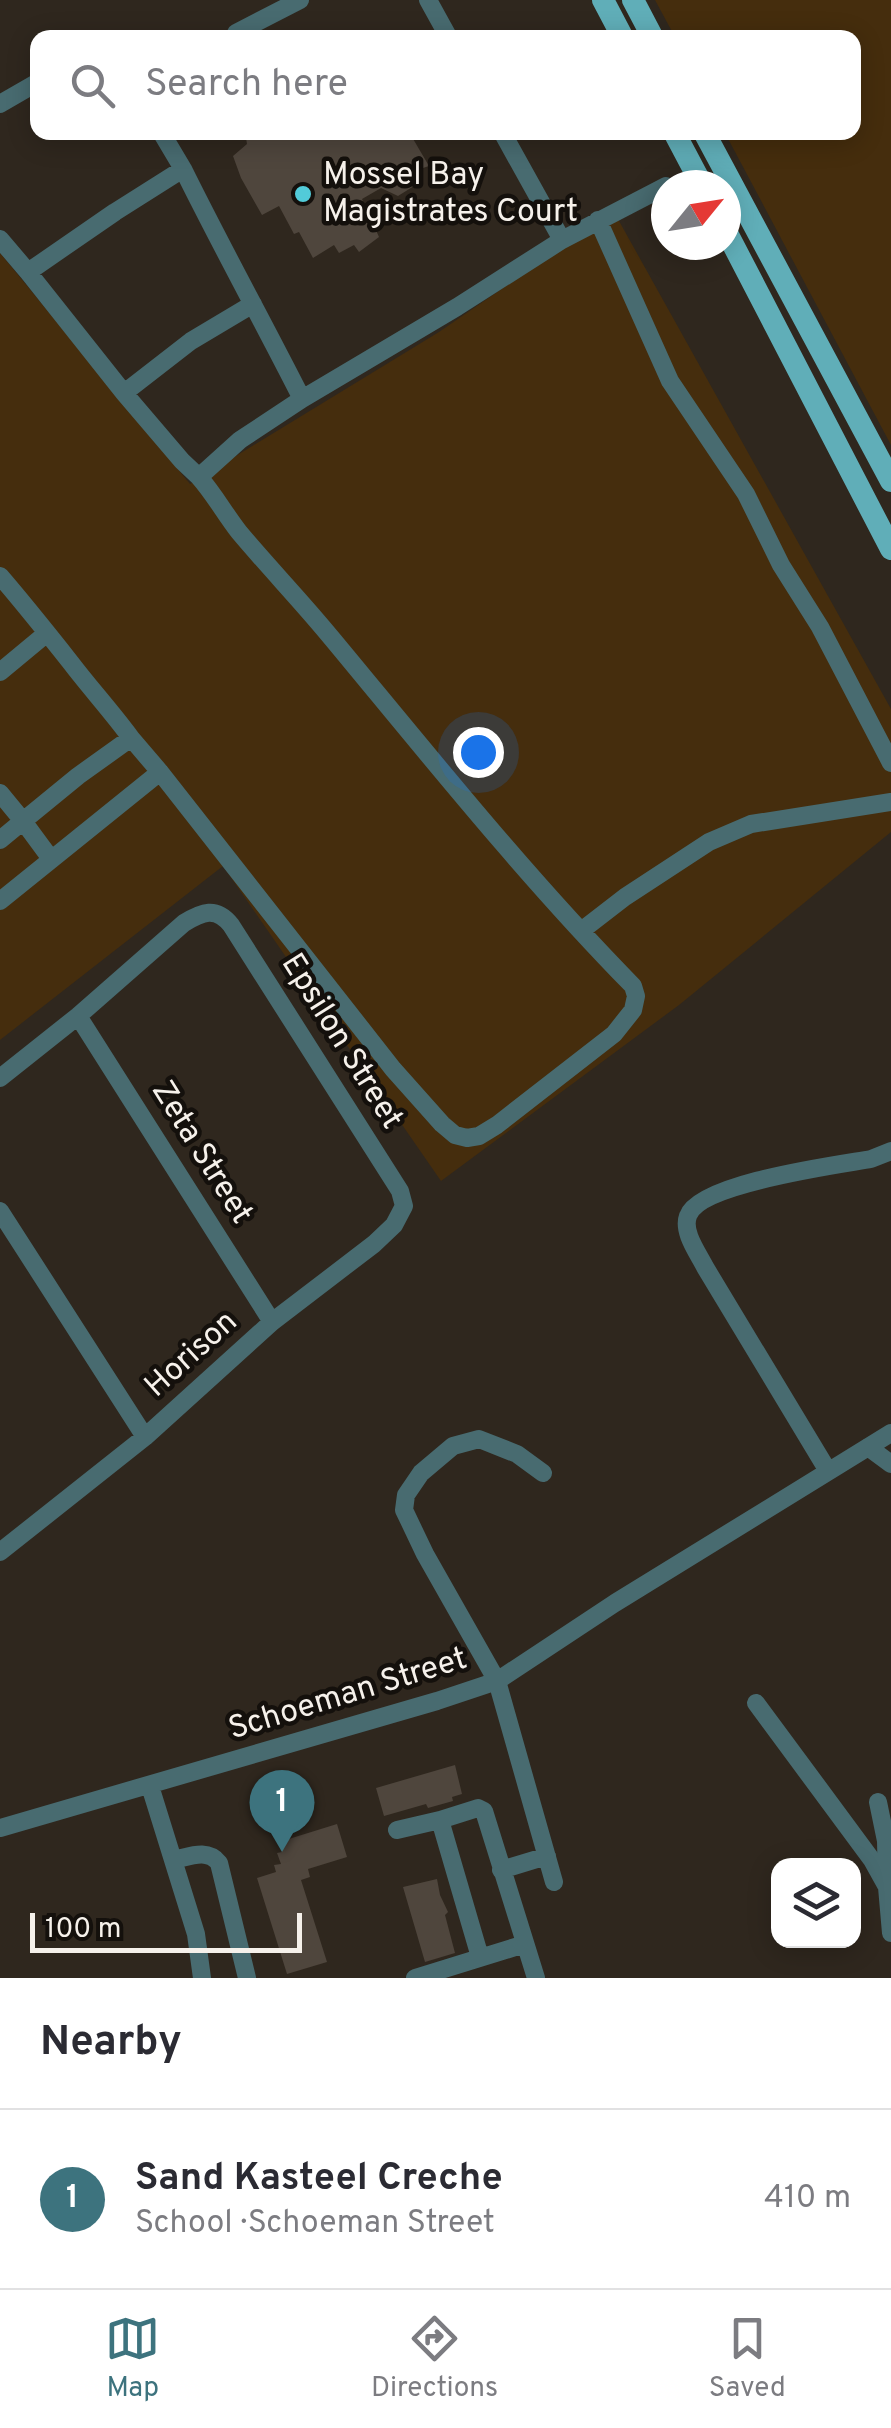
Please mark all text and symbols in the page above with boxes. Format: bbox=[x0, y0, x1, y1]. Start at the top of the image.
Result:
search box bbox=[30, 30, 861, 140]
icon: search bbox=[65, 58, 120, 113]
text: Search here bbox=[145, 61, 348, 110]
place label: Mossel Bay Magistrates Court bbox=[323, 156, 578, 233]
north arrow bbox=[651, 170, 741, 260]
marker: Mossel Bay Magistrates Court bbox=[292, 183, 314, 205]
your location bbox=[453, 727, 504, 778]
street label: Epsilon Street bbox=[271, 947, 411, 1137]
street label: Zeta Street bbox=[141, 1074, 261, 1232]
street label: Horison bbox=[137, 1303, 247, 1407]
street label: Schoeman Street bbox=[224, 1640, 472, 1750]
pin: 1 bbox=[250, 1770, 314, 1852]
map controls bbox=[771, 1858, 861, 1948]
button: layers bbox=[771, 1858, 861, 1948]
scale bar bbox=[30, 1908, 302, 1952]
text: 100 m bbox=[45, 1912, 121, 1948]
text: Nearby bbox=[40, 2017, 182, 2070]
text: Sand Kasteel Creche bbox=[135, 2155, 503, 2204]
text: 1 bbox=[66, 2179, 79, 2219]
text: 410 m bbox=[764, 2179, 851, 2219]
text: School · Schoeman Street bbox=[135, 2204, 495, 2244]
tab: Map bbox=[105, 2311, 160, 2407]
tab: Directions bbox=[371, 2311, 498, 2407]
tab: Saved bbox=[709, 2311, 786, 2407]

